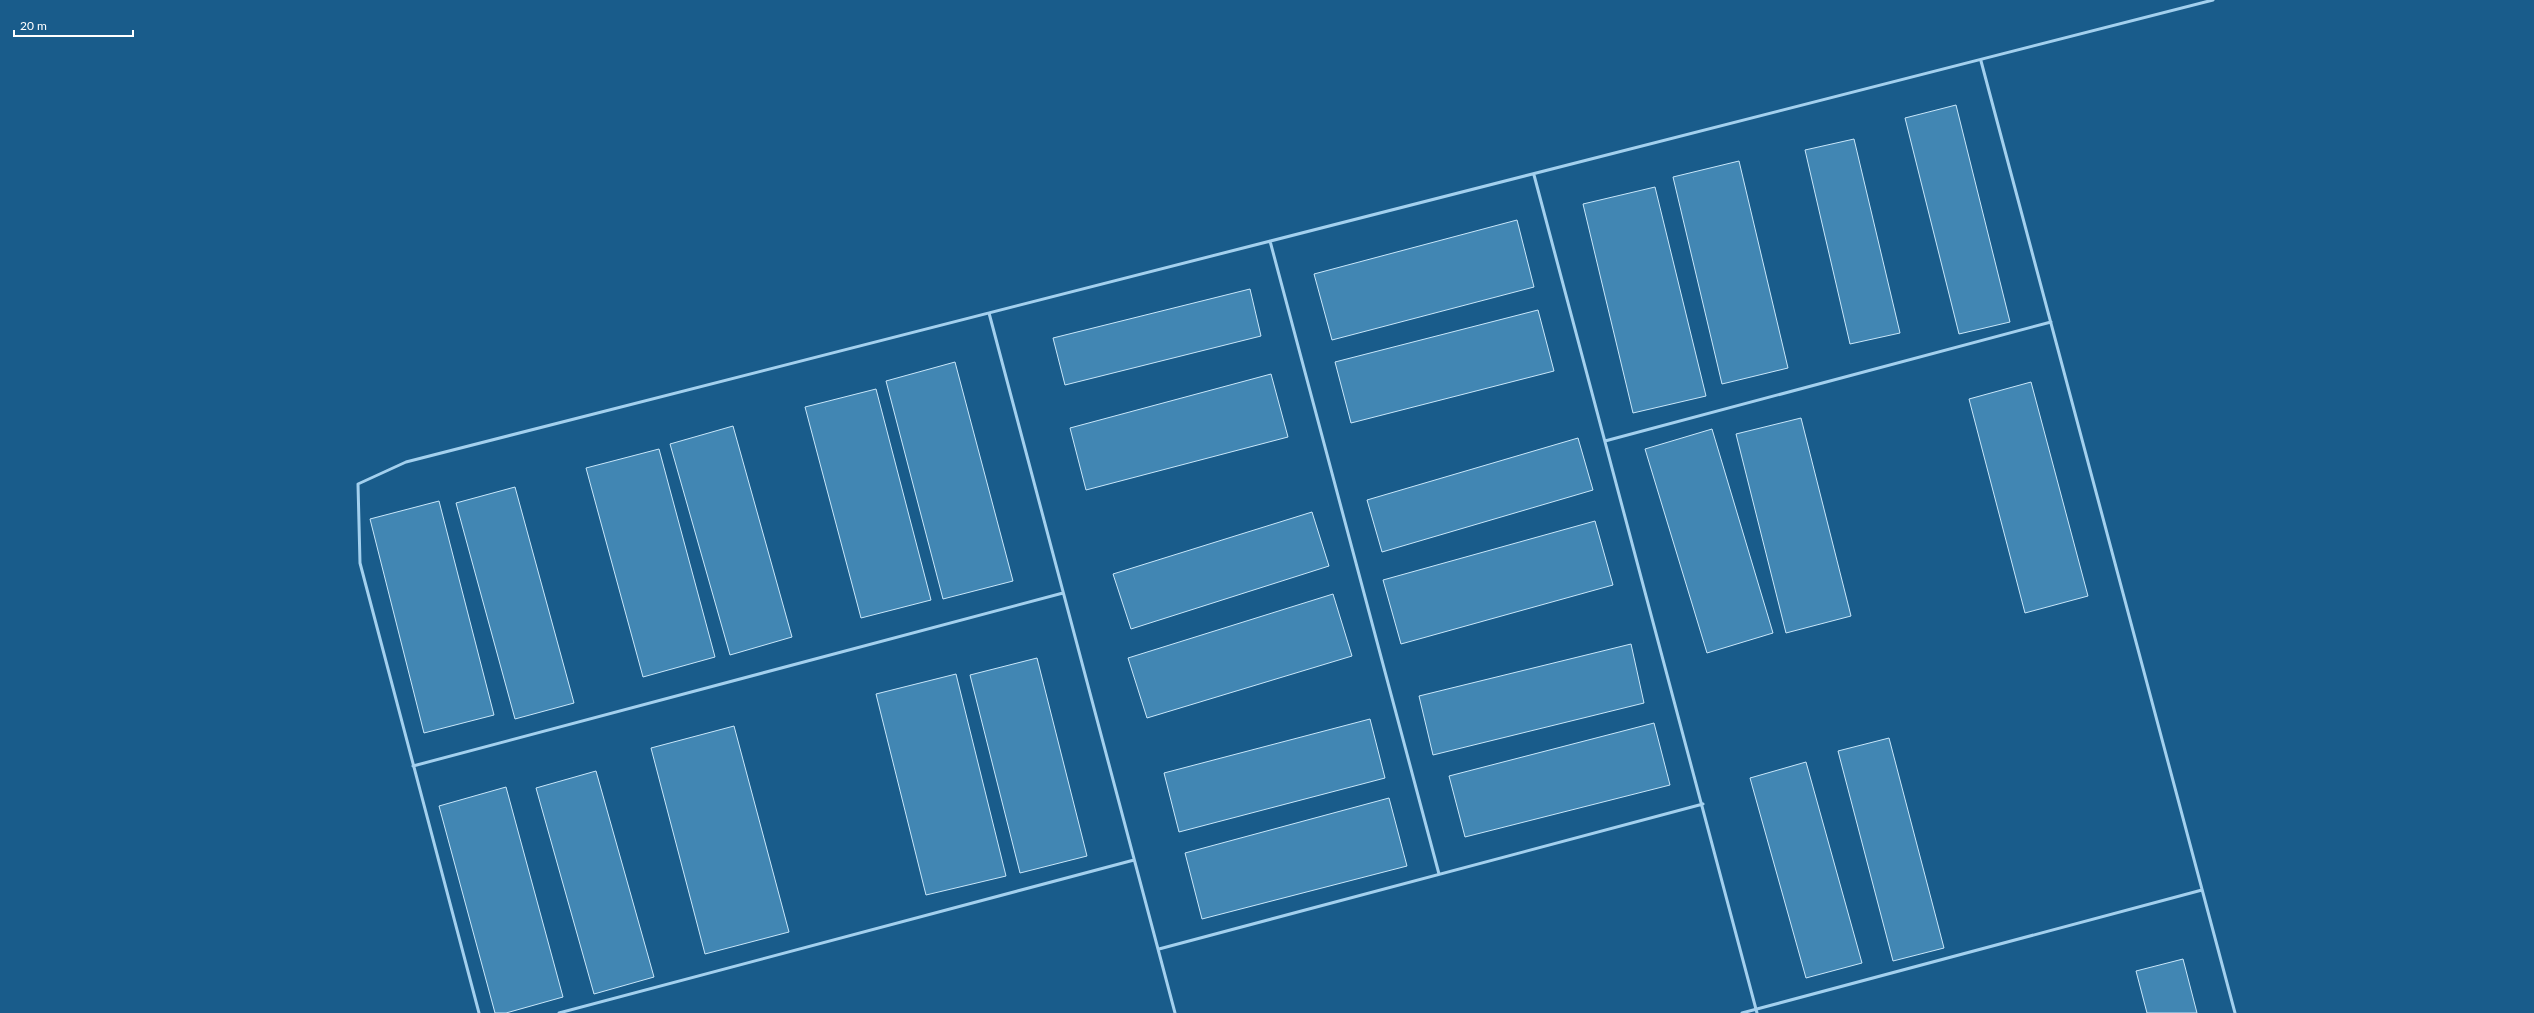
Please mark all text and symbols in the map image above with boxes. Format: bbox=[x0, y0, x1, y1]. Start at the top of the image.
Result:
scale bar bbox=[14, 12, 133, 38]
text: 20 m bbox=[20, 18, 47, 33]

